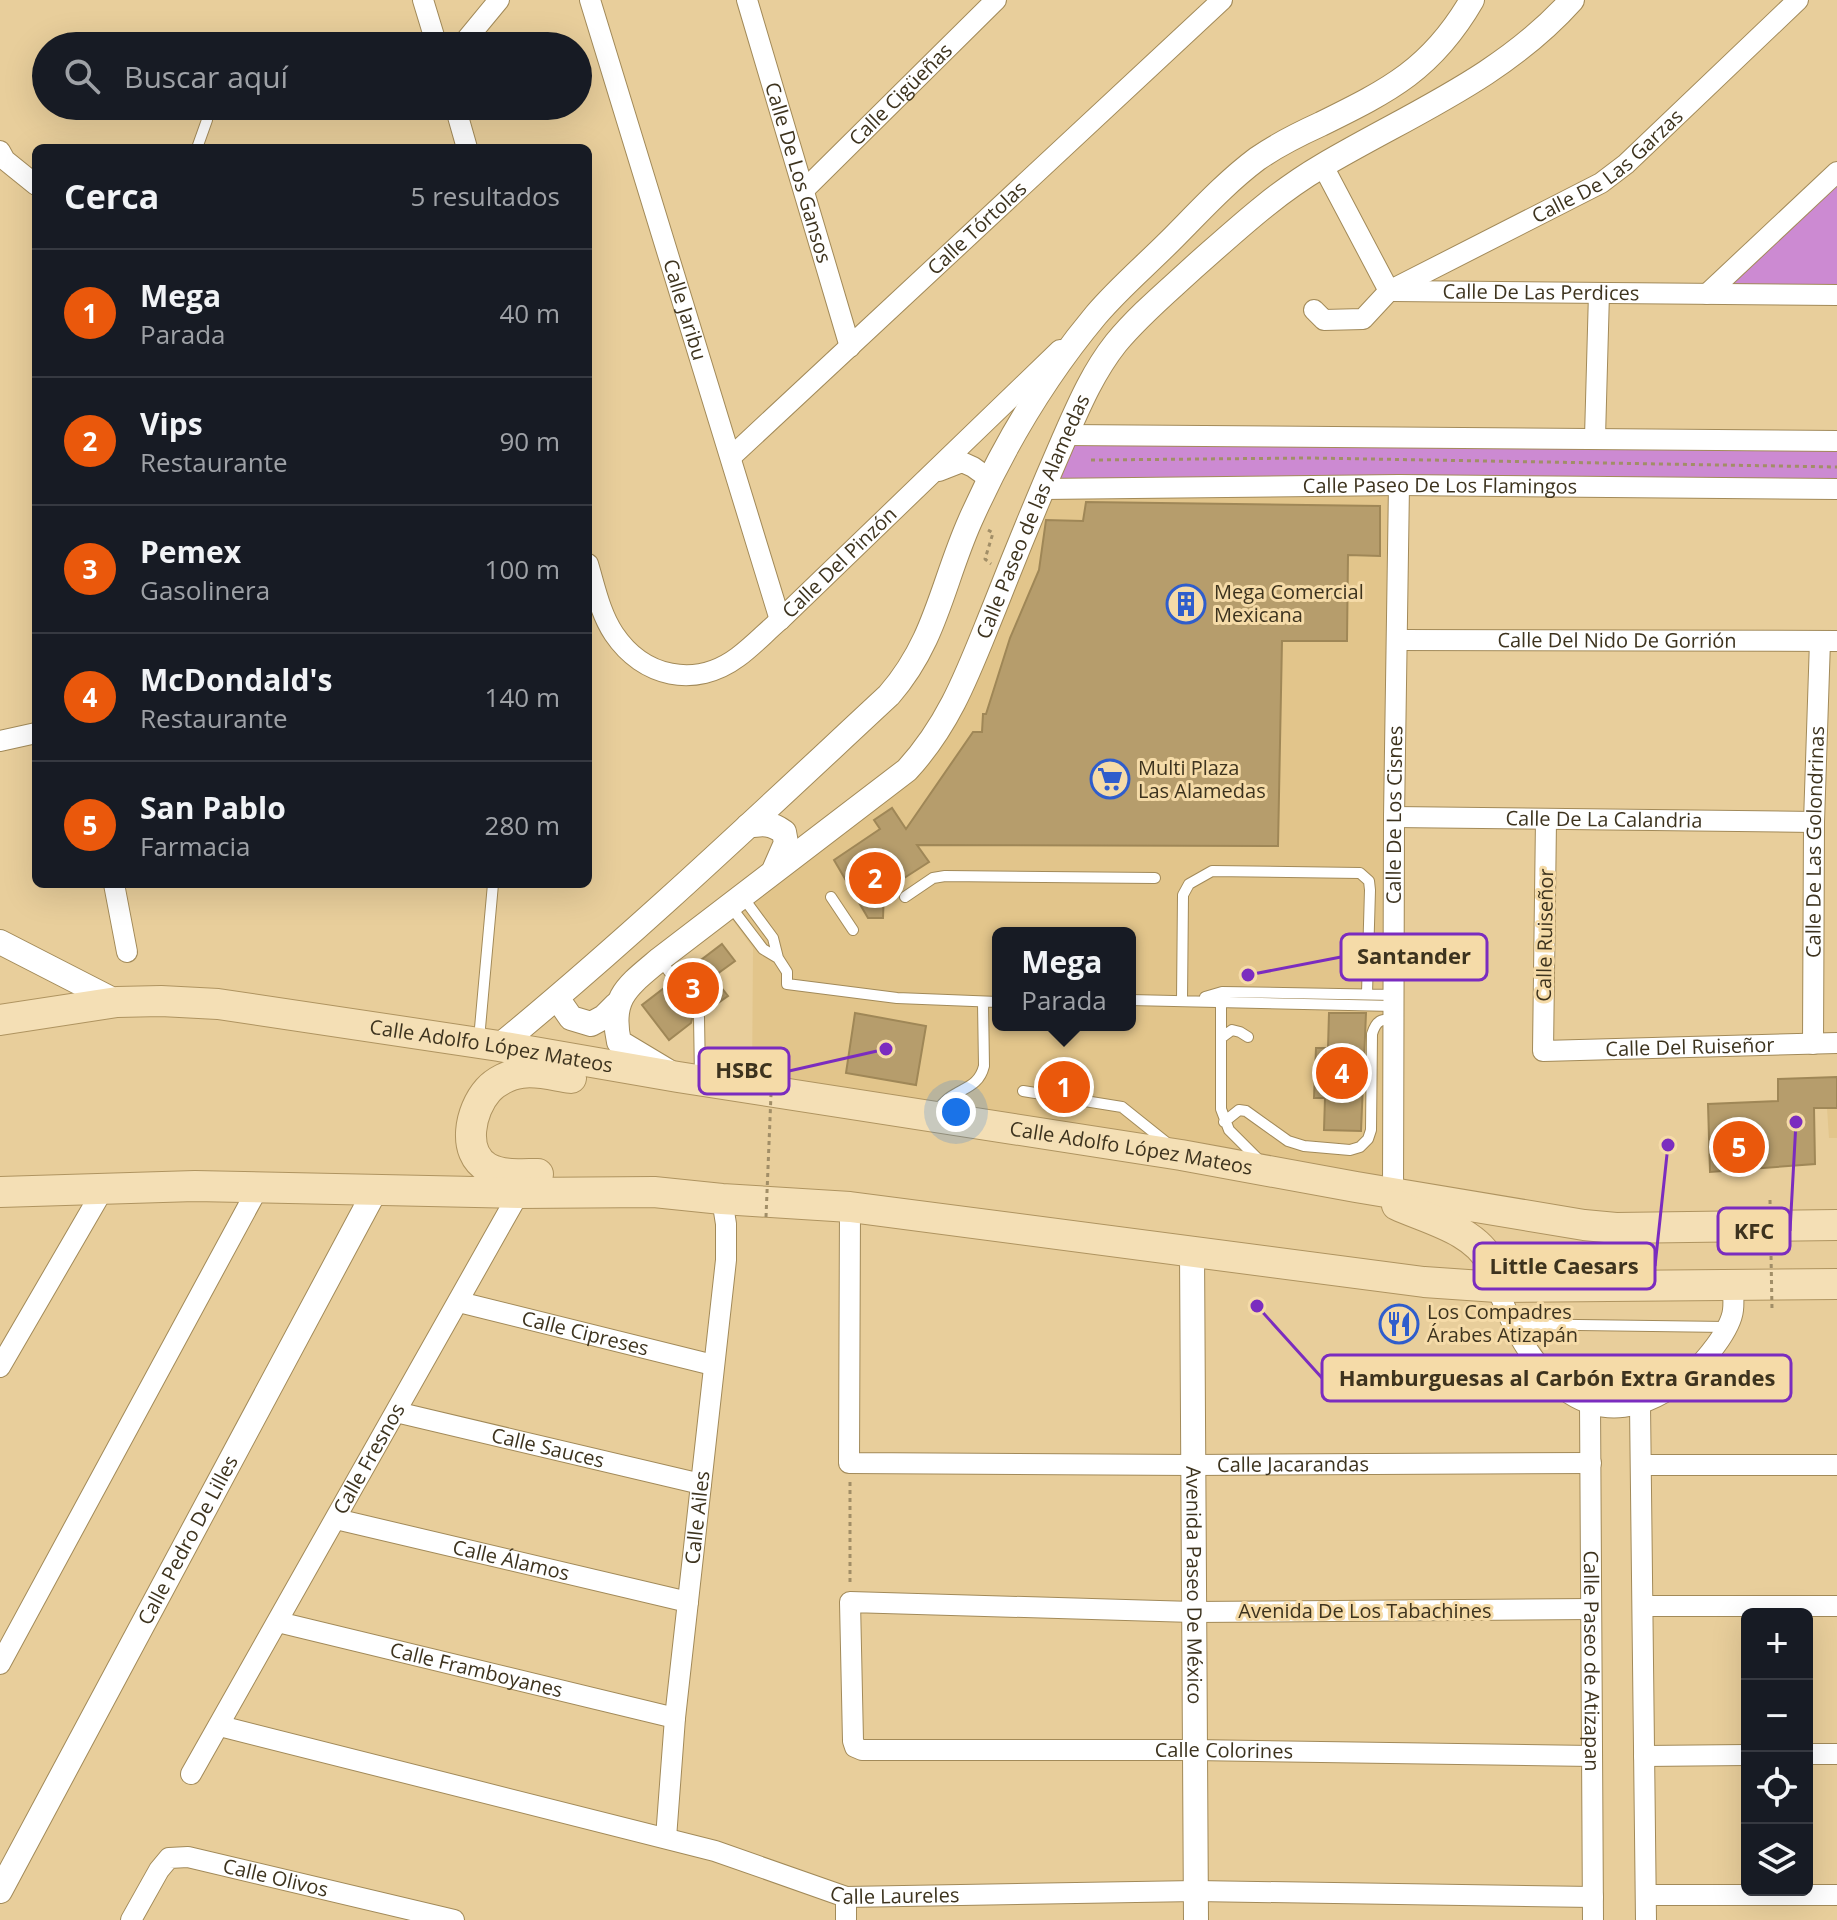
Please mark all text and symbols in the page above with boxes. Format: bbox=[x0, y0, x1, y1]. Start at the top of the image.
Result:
search box bbox=[32, 32, 592, 120]
street label: Calle Cigüeñas bbox=[843, 37, 958, 151]
icon: search bbox=[60, 54, 104, 98]
text: Buscar aquí bbox=[124, 56, 288, 97]
street label: Calle De Los Gansos bbox=[759, 79, 838, 266]
street label: Calle De Las Garzas bbox=[1527, 103, 1689, 229]
text: Cerca bbox=[64, 173, 159, 219]
street label: Calle Tórtolas bbox=[921, 175, 1032, 281]
text: 5 resultados bbox=[411, 178, 560, 214]
street label: Calle Jaribu bbox=[657, 256, 714, 364]
text: Mega bbox=[140, 275, 221, 316]
street label: Calle De Las Perdices bbox=[1443, 277, 1639, 306]
text: 1 bbox=[83, 295, 97, 331]
text: 40 m bbox=[499, 295, 560, 331]
text: Parada bbox=[140, 316, 226, 352]
street label: Calle Paseo de las Alamedas bbox=[969, 389, 1096, 643]
text: Vips bbox=[140, 403, 203, 444]
text: 2 bbox=[83, 423, 97, 459]
text: 90 m bbox=[499, 423, 560, 459]
text: Restaurante bbox=[140, 444, 288, 480]
street label: Calle Paseo De Los Flamingos bbox=[1303, 471, 1577, 500]
street label: Calle Del Pinzón bbox=[776, 501, 902, 624]
text: Pemex bbox=[140, 531, 241, 572]
text: 3 bbox=[83, 551, 97, 587]
text: 100 m bbox=[485, 551, 560, 587]
text: Gasolinera bbox=[140, 572, 270, 608]
place label: Mega Comercial Mexicana bbox=[1214, 578, 1364, 628]
building icon: Mega Comercial Mexicana bbox=[1165, 583, 1207, 625]
street label: Calle Del Nido De Gorrión bbox=[1497, 626, 1737, 654]
text: McDondald's bbox=[140, 659, 332, 700]
text: 4 bbox=[83, 679, 97, 715]
text: 140 m bbox=[485, 679, 560, 715]
text: Restaurante bbox=[140, 700, 288, 736]
street label: Calle De Los Cisnes bbox=[1380, 725, 1408, 904]
street label: Calle De Las Golondrinas bbox=[1799, 726, 1830, 958]
place label: Multi Plaza Las Alamedas bbox=[1138, 754, 1266, 804]
supermarket icon: Multi Plaza Las Alamedas bbox=[1089, 758, 1131, 800]
text: San Pablo bbox=[140, 787, 286, 828]
street label: Calle De La Calandria bbox=[1505, 804, 1703, 834]
text: 5 bbox=[83, 807, 97, 843]
text: 280 m bbox=[485, 807, 560, 843]
text: Farmacia bbox=[140, 828, 250, 864]
pin: 2 bbox=[849, 848, 901, 908]
street label: Calle Ruiseñor bbox=[1530, 868, 1559, 1002]
popup bbox=[992, 927, 1136, 1031]
callout: Santander bbox=[1341, 934, 1487, 980]
text: Santander bbox=[1357, 940, 1471, 970]
text: Mega bbox=[1021, 941, 1102, 982]
pin: 3 bbox=[667, 958, 719, 1018]
text: Parada bbox=[1021, 982, 1107, 1018]
street label: Calle Adolfo López Mateos bbox=[368, 1013, 615, 1078]
street label: Calle Del Ruiseñor bbox=[1605, 1031, 1775, 1062]
pin: 4 bbox=[1316, 1043, 1368, 1103]
callout: HSBC bbox=[699, 1048, 789, 1094]
text: HSBC bbox=[715, 1054, 773, 1084]
pin: 1 bbox=[1038, 1057, 1090, 1117]
your location bbox=[936, 1092, 976, 1132]
street label: Calle Adolfo López Mateos bbox=[1008, 1115, 1255, 1181]
pin: 5 bbox=[1713, 1117, 1765, 1177]
callout: KFC bbox=[1718, 1208, 1790, 1254]
text: KFC bbox=[1734, 1215, 1774, 1245]
callout: Little Caesars bbox=[1474, 1243, 1655, 1289]
text: Little Caesars bbox=[1489, 1250, 1639, 1280]
place label: Los Compadres Árabes Atizapán bbox=[1427, 1298, 1578, 1348]
restaurant icon: Los Compadres Árabes Atizapán bbox=[1378, 1303, 1420, 1345]
street label: Calle Cipreses bbox=[519, 1304, 652, 1362]
callout: Hamburguesas al Carbón Extra Grandes bbox=[1322, 1355, 1791, 1401]
text: Hamburguesas al Carbón Extra Grandes bbox=[1339, 1362, 1775, 1392]
street label: Calle Fresnos bbox=[326, 1398, 411, 1519]
street label: Calle Sauces bbox=[489, 1421, 607, 1474]
street label: Calle Pedro De Lilles bbox=[131, 1450, 244, 1629]
street label: Calle Jacarandas bbox=[1217, 1450, 1369, 1478]
street label: Avenida Paseo De México bbox=[1180, 1466, 1209, 1704]
street label: Calle Ailes bbox=[678, 1469, 715, 1566]
street label: Calle Álamos bbox=[450, 1533, 572, 1587]
street label: Calle Paseo de Atizapan bbox=[1578, 1550, 1606, 1772]
street label: Avenida De Los Tabachines bbox=[1238, 1597, 1492, 1624]
map controls bbox=[1741, 1608, 1813, 1896]
button: + bbox=[1741, 1608, 1813, 1680]
street label: Calle Framboyanes bbox=[387, 1636, 566, 1703]
button: − bbox=[1741, 1680, 1813, 1752]
street label: Calle Colorines bbox=[1155, 1736, 1293, 1764]
button: locate bbox=[1741, 1752, 1813, 1824]
button: layers bbox=[1741, 1824, 1813, 1896]
street label: Calle Olivos bbox=[220, 1852, 331, 1903]
street label: Calle Laureles bbox=[827, 1878, 960, 1910]

